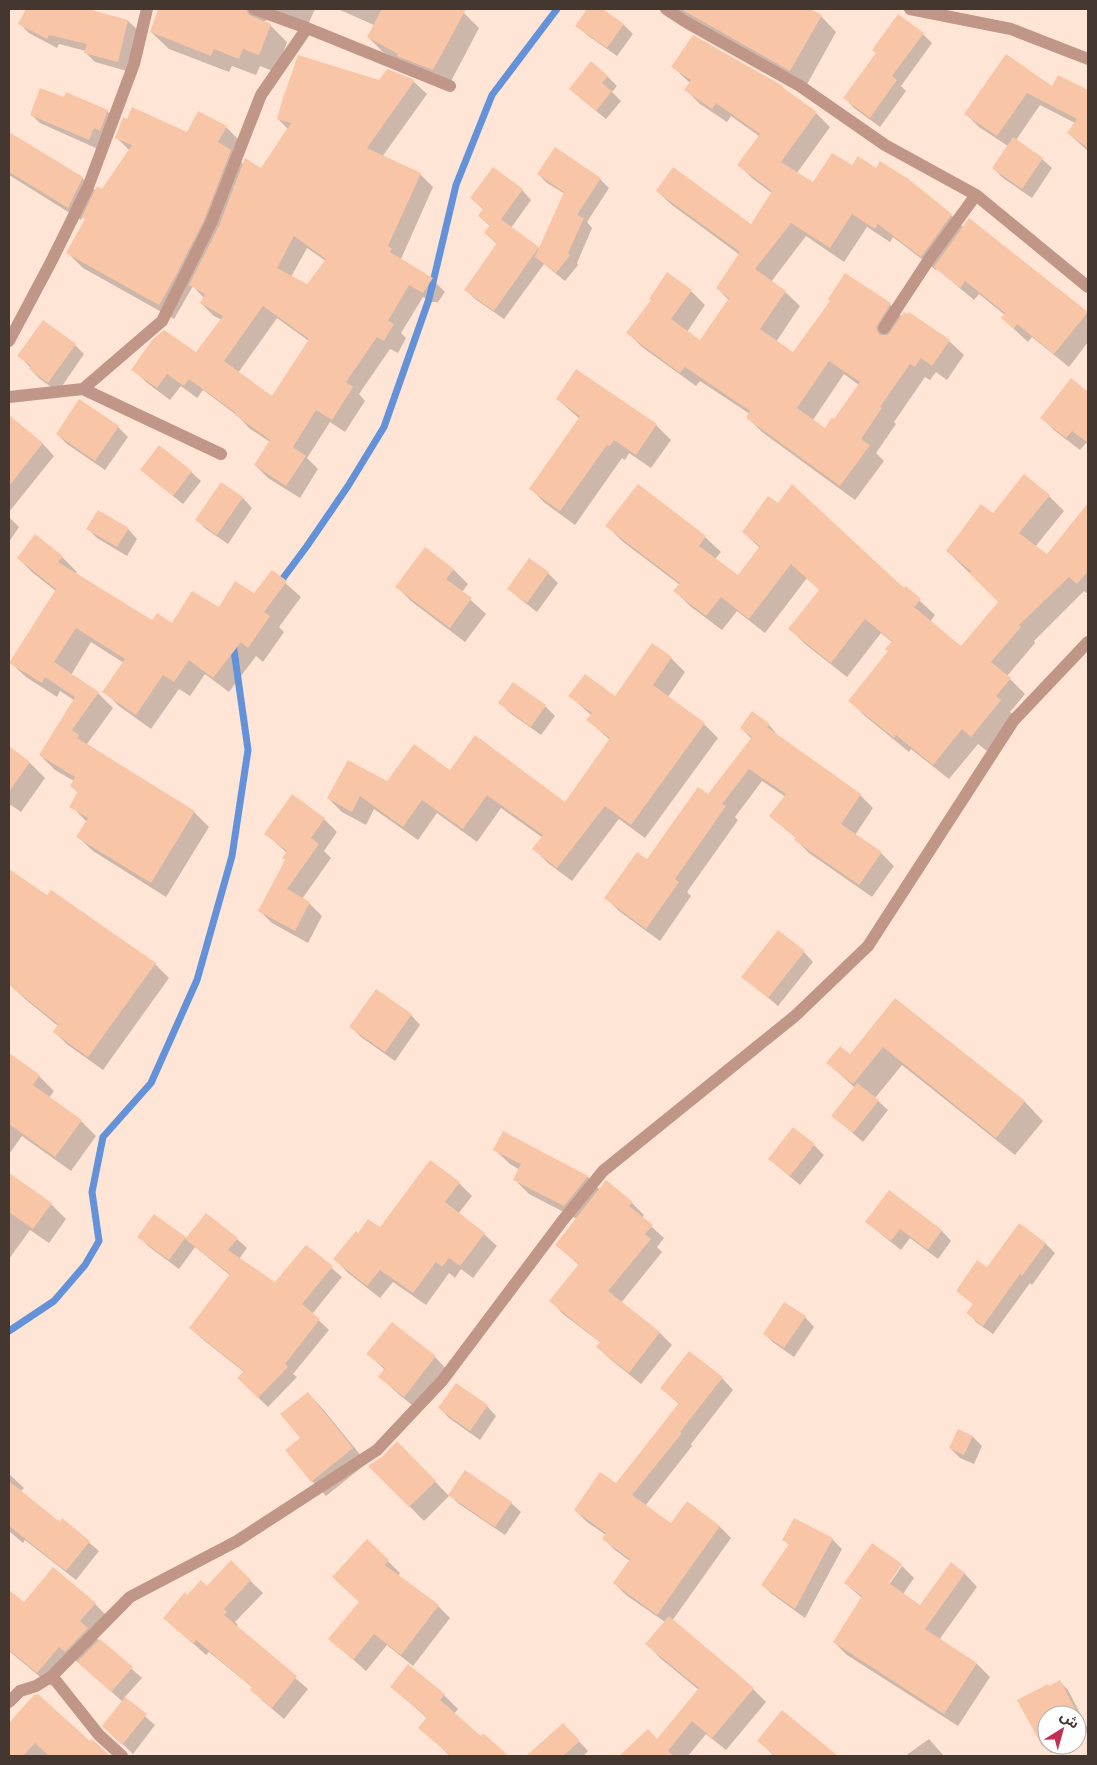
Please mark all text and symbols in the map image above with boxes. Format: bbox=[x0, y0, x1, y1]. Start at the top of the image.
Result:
north arrow bbox=[1037, 1705, 1087, 1755]
text: ش bbox=[1057, 1707, 1082, 1733]

